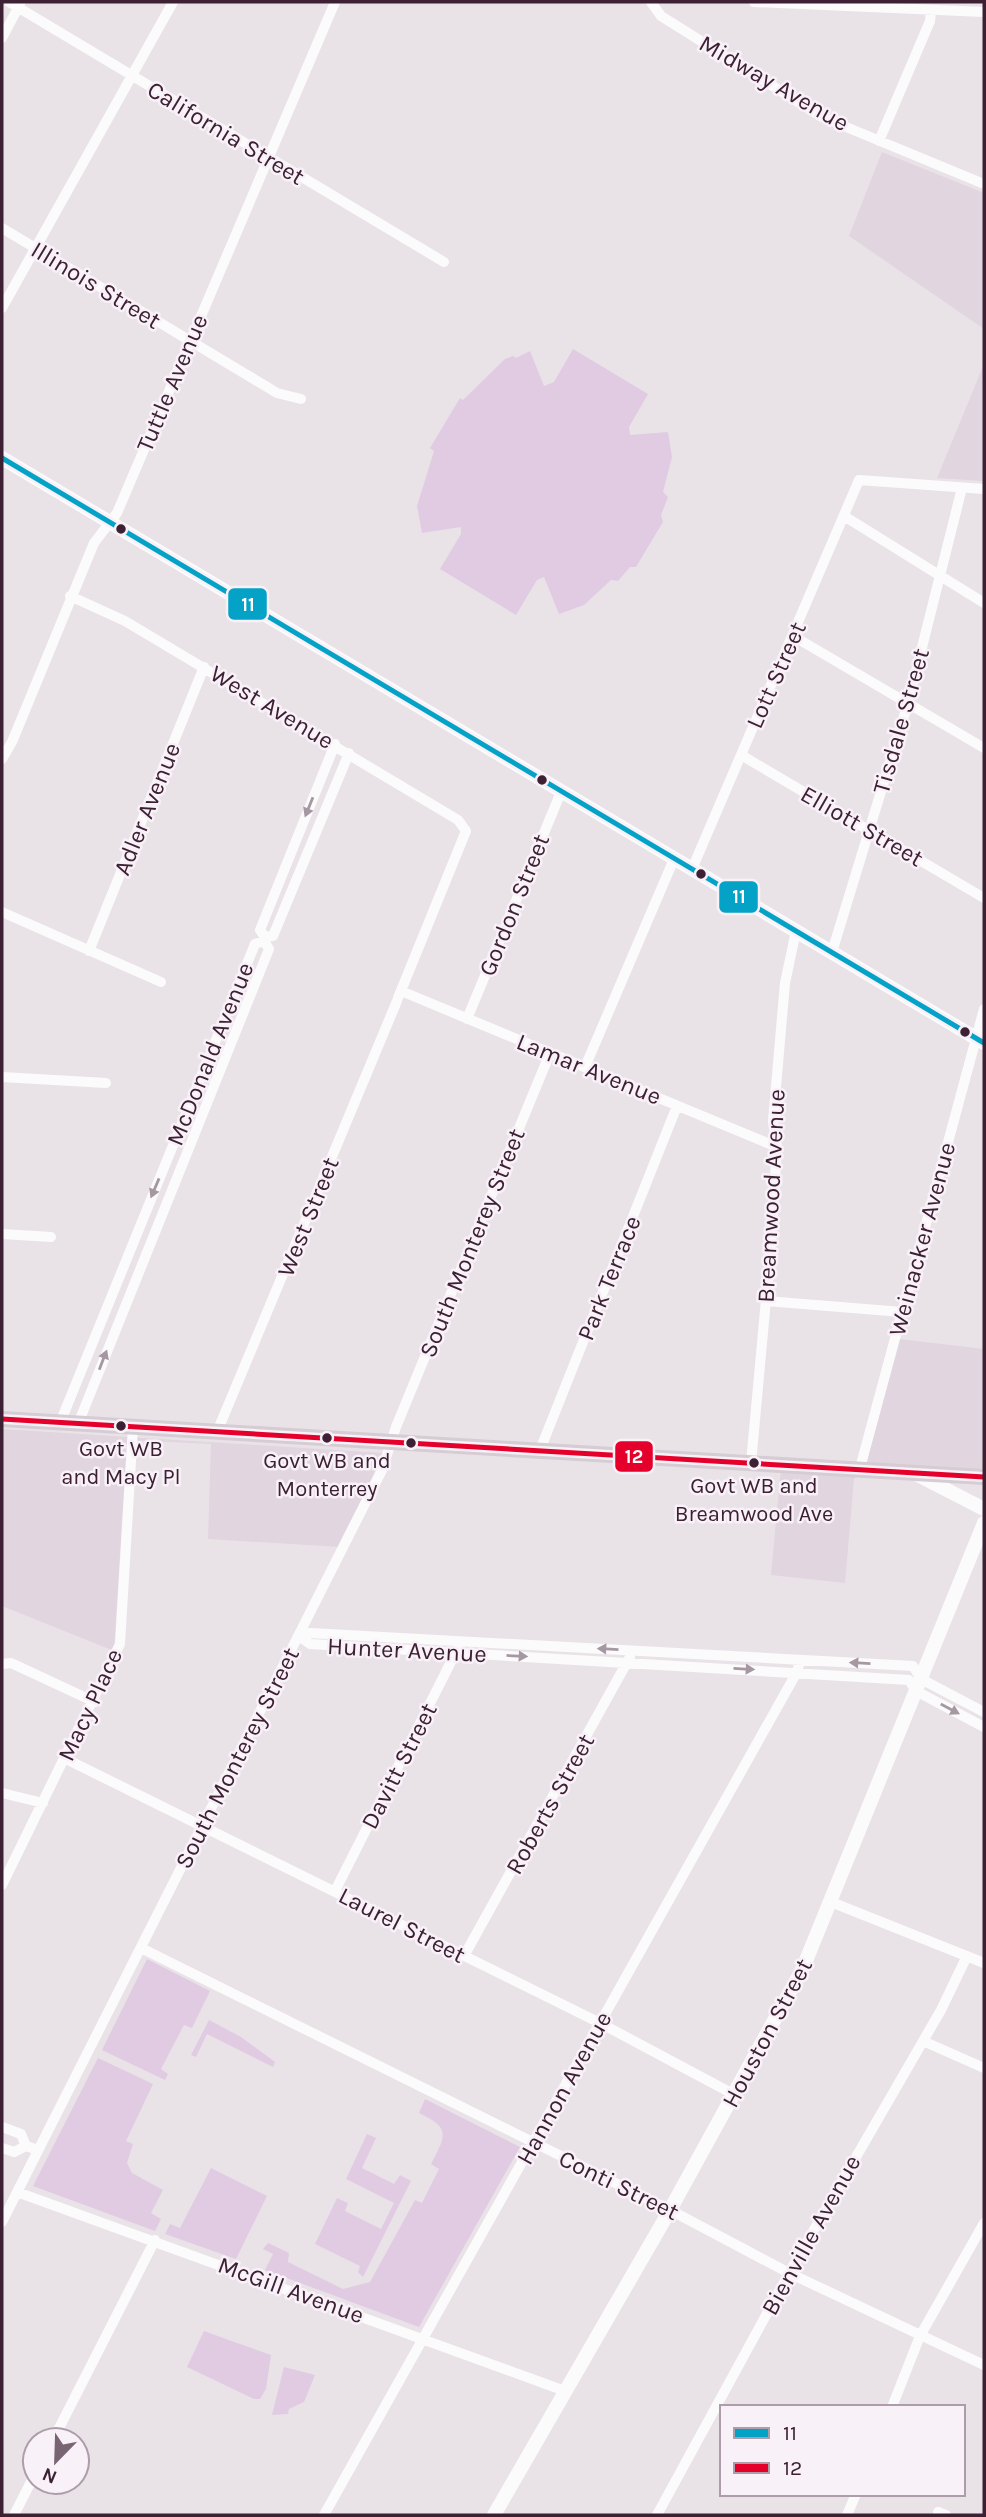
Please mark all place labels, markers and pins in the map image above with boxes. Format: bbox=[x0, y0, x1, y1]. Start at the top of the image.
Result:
unlabelled marker bbox=[114, 522, 128, 536]
unlabelled marker bbox=[535, 773, 549, 787]
unlabelled marker bbox=[694, 867, 708, 881]
unlabelled marker bbox=[958, 1025, 972, 1039]
marker: Govt WB and Macy Pl bbox=[114, 1419, 128, 1433]
marker: Govt WB and Monterrey bbox=[320, 1431, 334, 1445]
place label: Govt WB and Macy Pl bbox=[61, 1436, 181, 1490]
unlabelled marker bbox=[404, 1436, 418, 1450]
place label: Govt WB and Monterrey bbox=[263, 1448, 391, 1502]
marker: Govt WB and Breamwood Ave bbox=[747, 1456, 761, 1470]
place label: Govt WB and Breamwood Ave bbox=[675, 1473, 833, 1527]

